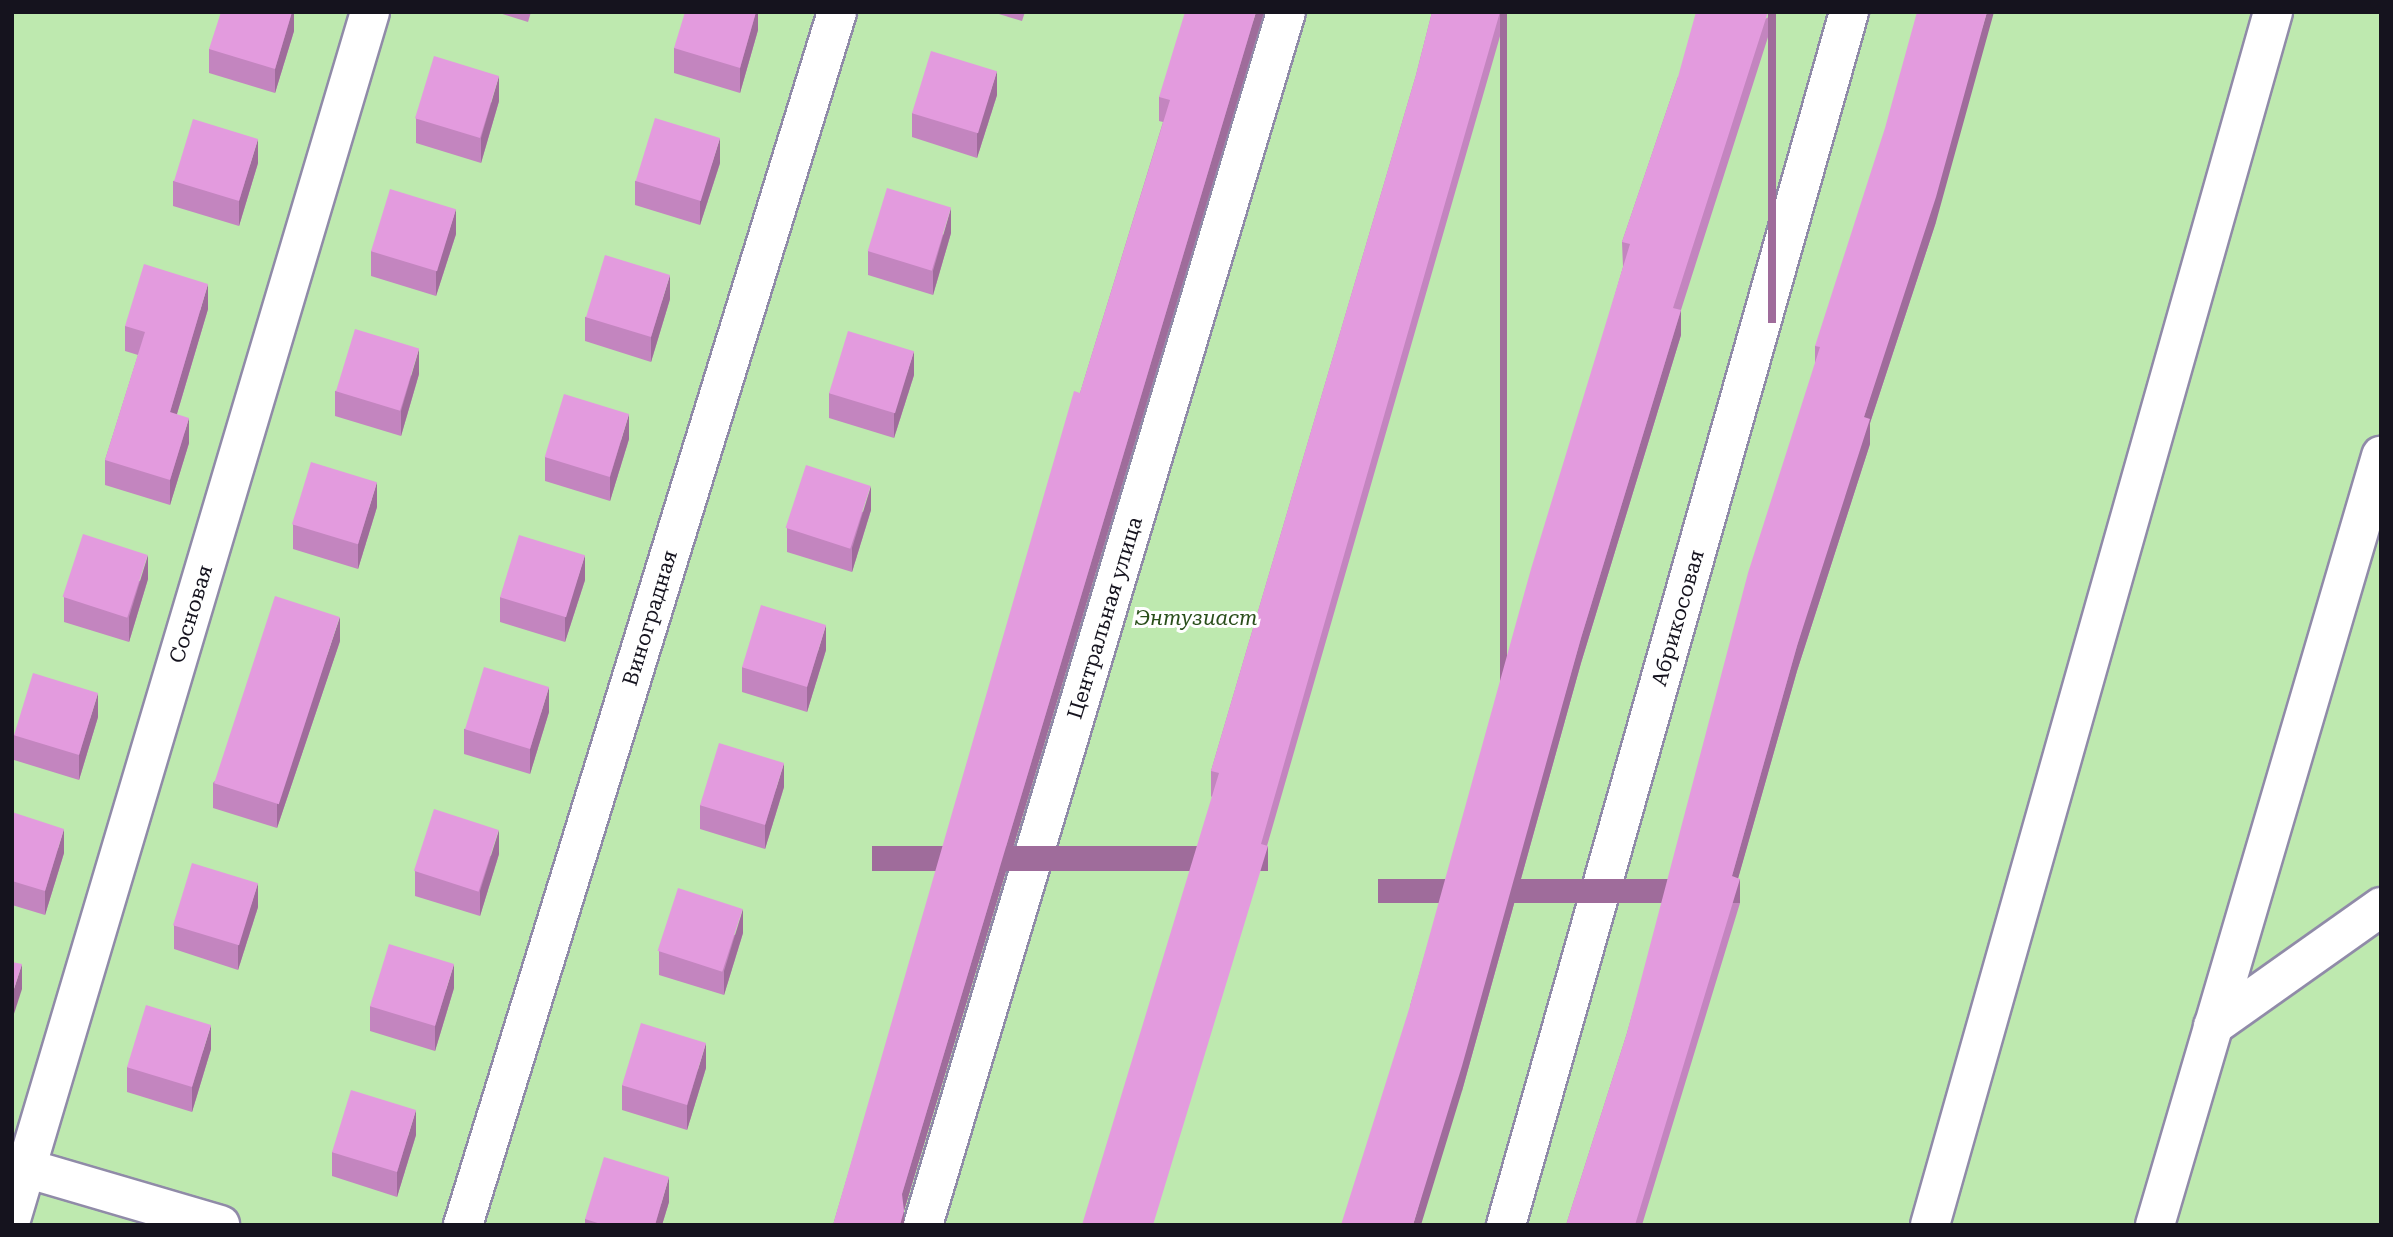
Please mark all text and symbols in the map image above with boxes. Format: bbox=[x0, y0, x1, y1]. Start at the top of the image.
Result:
street label: Центральная улица bbox=[1062, 514, 1148, 722]
street label: Виноградная bbox=[617, 547, 683, 689]
street label: Абрикосовая bbox=[1647, 547, 1709, 689]
street label: Сосновая bbox=[164, 562, 218, 666]
park label: Энтузиаст bbox=[1135, 605, 1257, 631]

